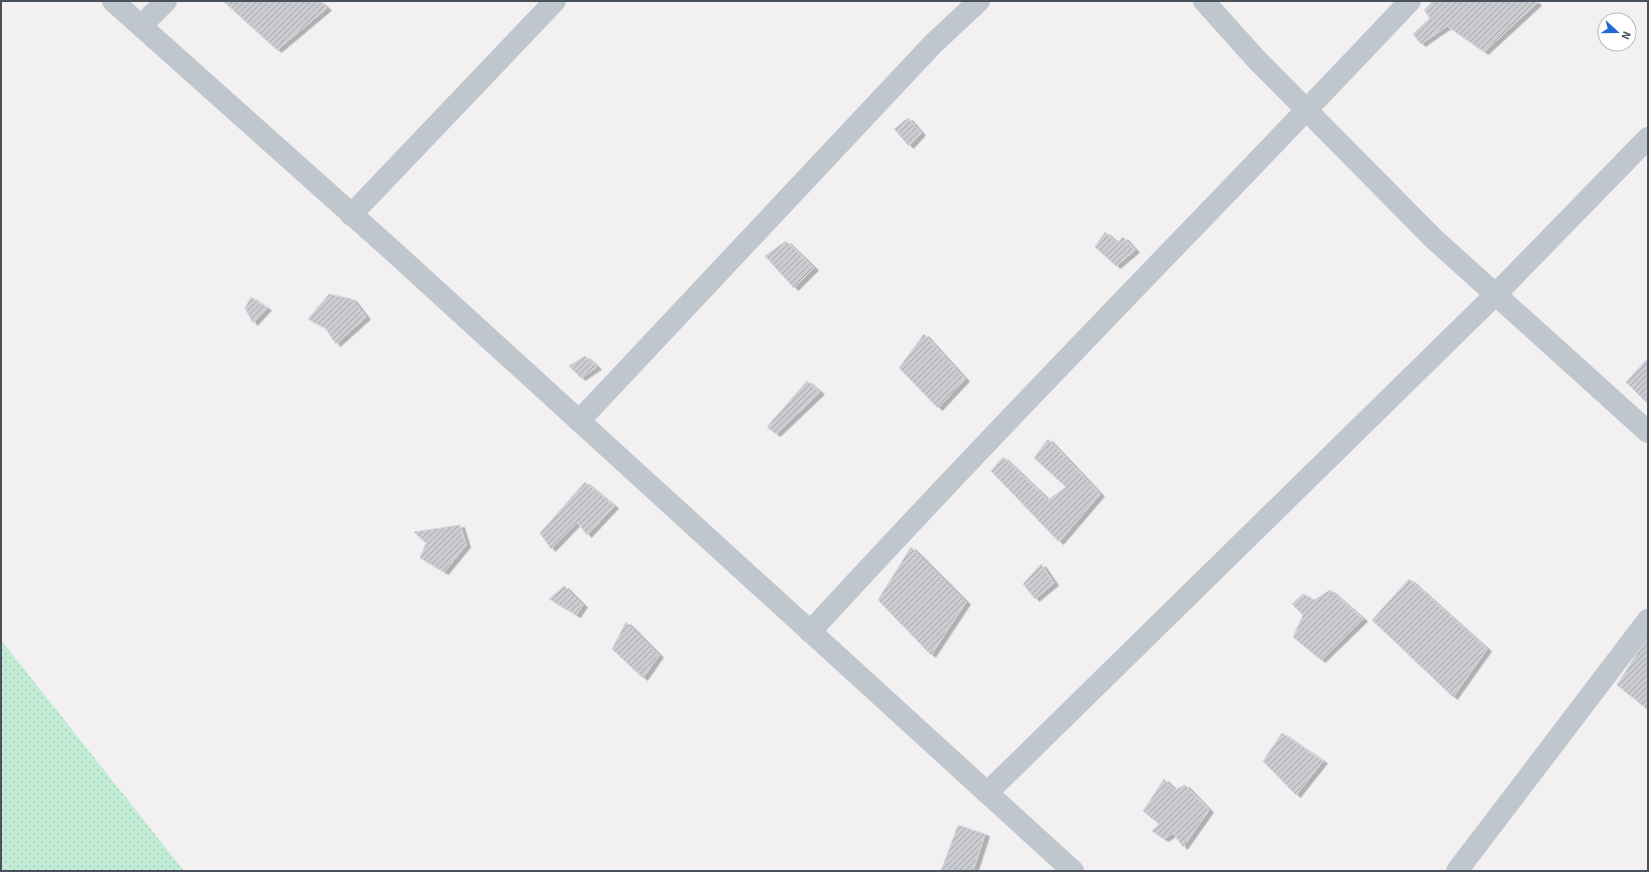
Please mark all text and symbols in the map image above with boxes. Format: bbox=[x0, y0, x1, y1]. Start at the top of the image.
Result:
north arrow bbox=[1597, 12, 1637, 52]
text: N bbox=[1618, 30, 1633, 41]

